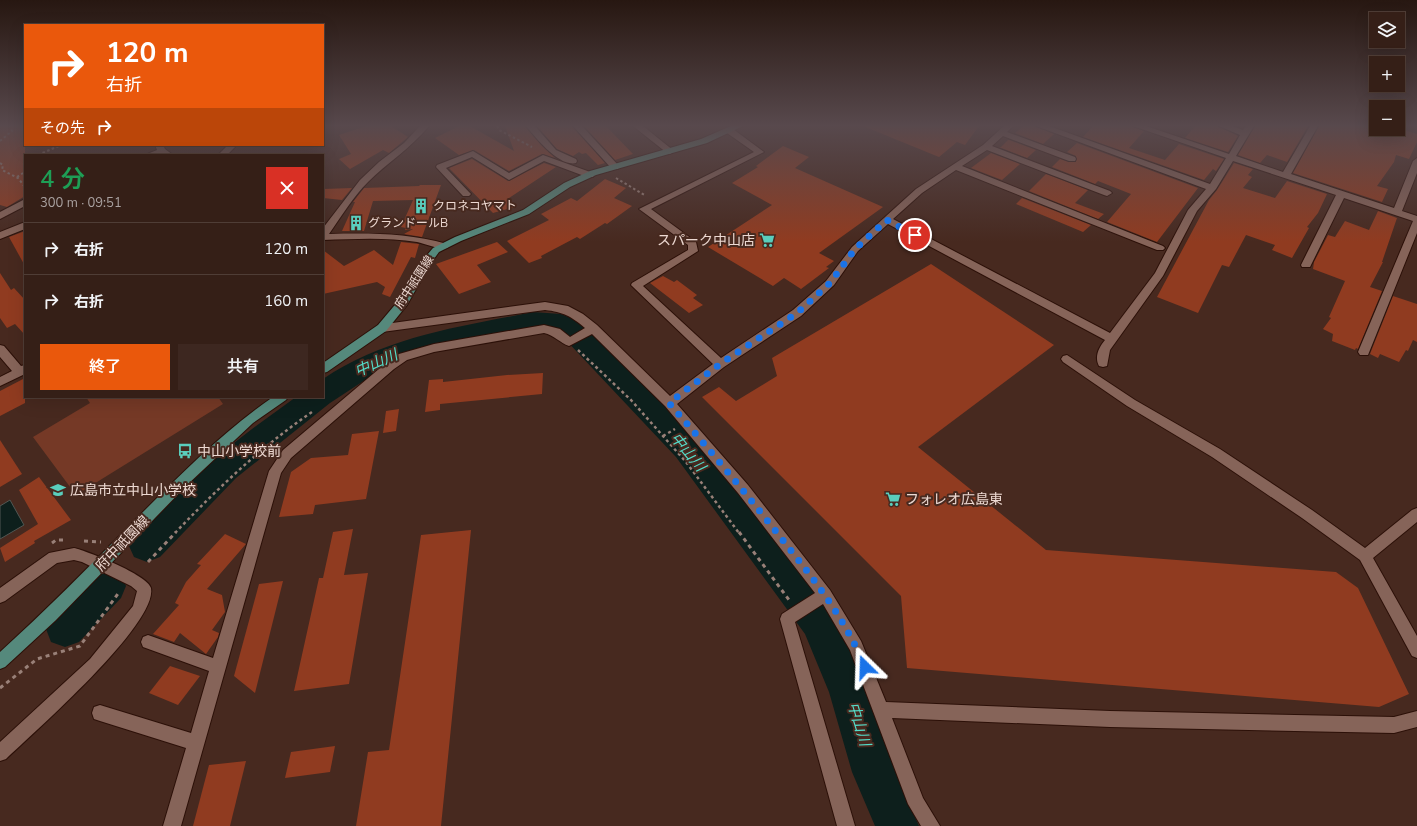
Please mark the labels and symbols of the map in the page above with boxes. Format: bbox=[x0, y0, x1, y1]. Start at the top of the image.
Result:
building icon: クロネコヤマト bbox=[412, 197, 430, 215]
place label: クロネコヤマト bbox=[433, 198, 517, 214]
building icon: グランドールB bbox=[347, 214, 365, 232]
place label: グランドールB bbox=[368, 215, 448, 231]
pin bbox=[898, 218, 932, 252]
place label: スパーク中山店 bbox=[657, 231, 755, 250]
supermarket icon: スパーク中山店 bbox=[758, 231, 776, 249]
street label: 府中祇園線 bbox=[391, 252, 437, 312]
water label: 中山川 bbox=[351, 344, 402, 381]
water label: 中山川 bbox=[666, 428, 711, 477]
bus stop icon: 中山小学校前 bbox=[176, 442, 194, 460]
place label: 中山小学校前 bbox=[197, 442, 281, 461]
school or university icon: 広島市立中山小学校 bbox=[49, 481, 67, 499]
place label: 広島市立中山小学校 bbox=[70, 481, 196, 500]
supermarket icon: フォレオ広島東 bbox=[884, 490, 902, 508]
place label: フォレオ広島東 bbox=[905, 490, 1003, 509]
street label: 府中祇園線 bbox=[91, 512, 154, 575]
position arrow bbox=[844, 646, 886, 688]
water label: 中山川 bbox=[843, 700, 876, 750]

